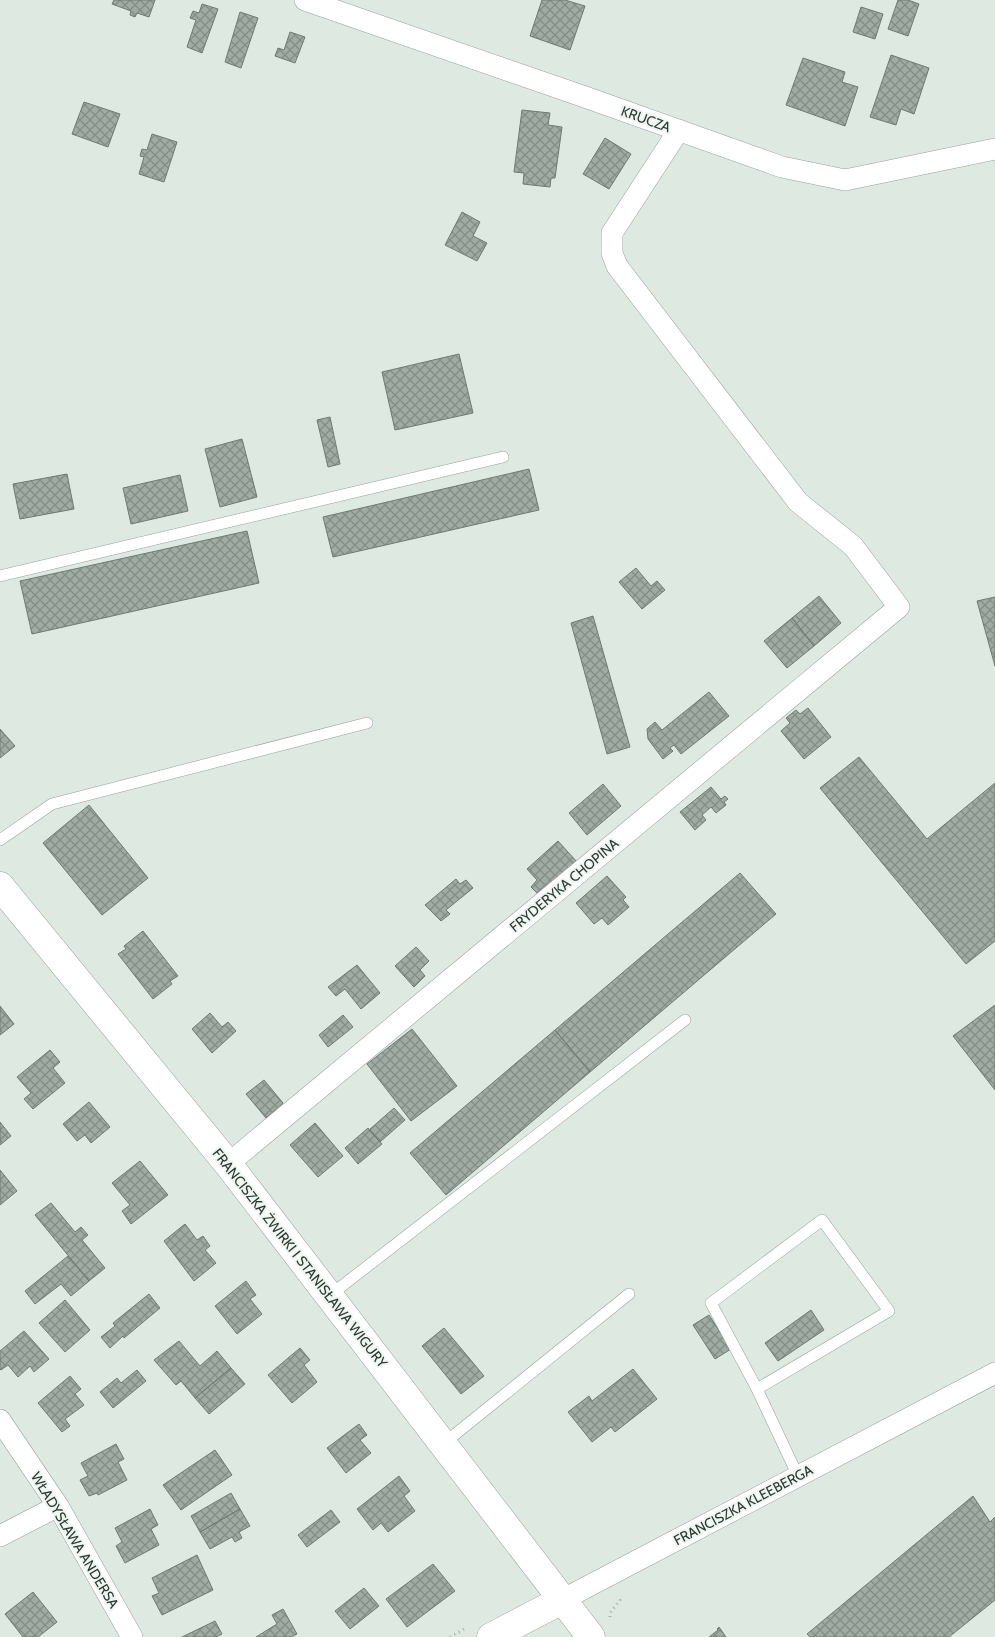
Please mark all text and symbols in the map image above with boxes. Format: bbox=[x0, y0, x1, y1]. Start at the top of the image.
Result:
street label: KRUCZA bbox=[619, 102, 674, 136]
street label: FRYDERYKA CHOPINA bbox=[506, 834, 622, 936]
street label: FRANCISZKA ŻWIRKI I STANISŁAWA WIGURY bbox=[209, 1145, 392, 1372]
street label: FRANCISZKA KLEEBERGA bbox=[670, 1460, 816, 1549]
street label: WŁADYSŁAWA ANDERSA bbox=[27, 1468, 123, 1612]

